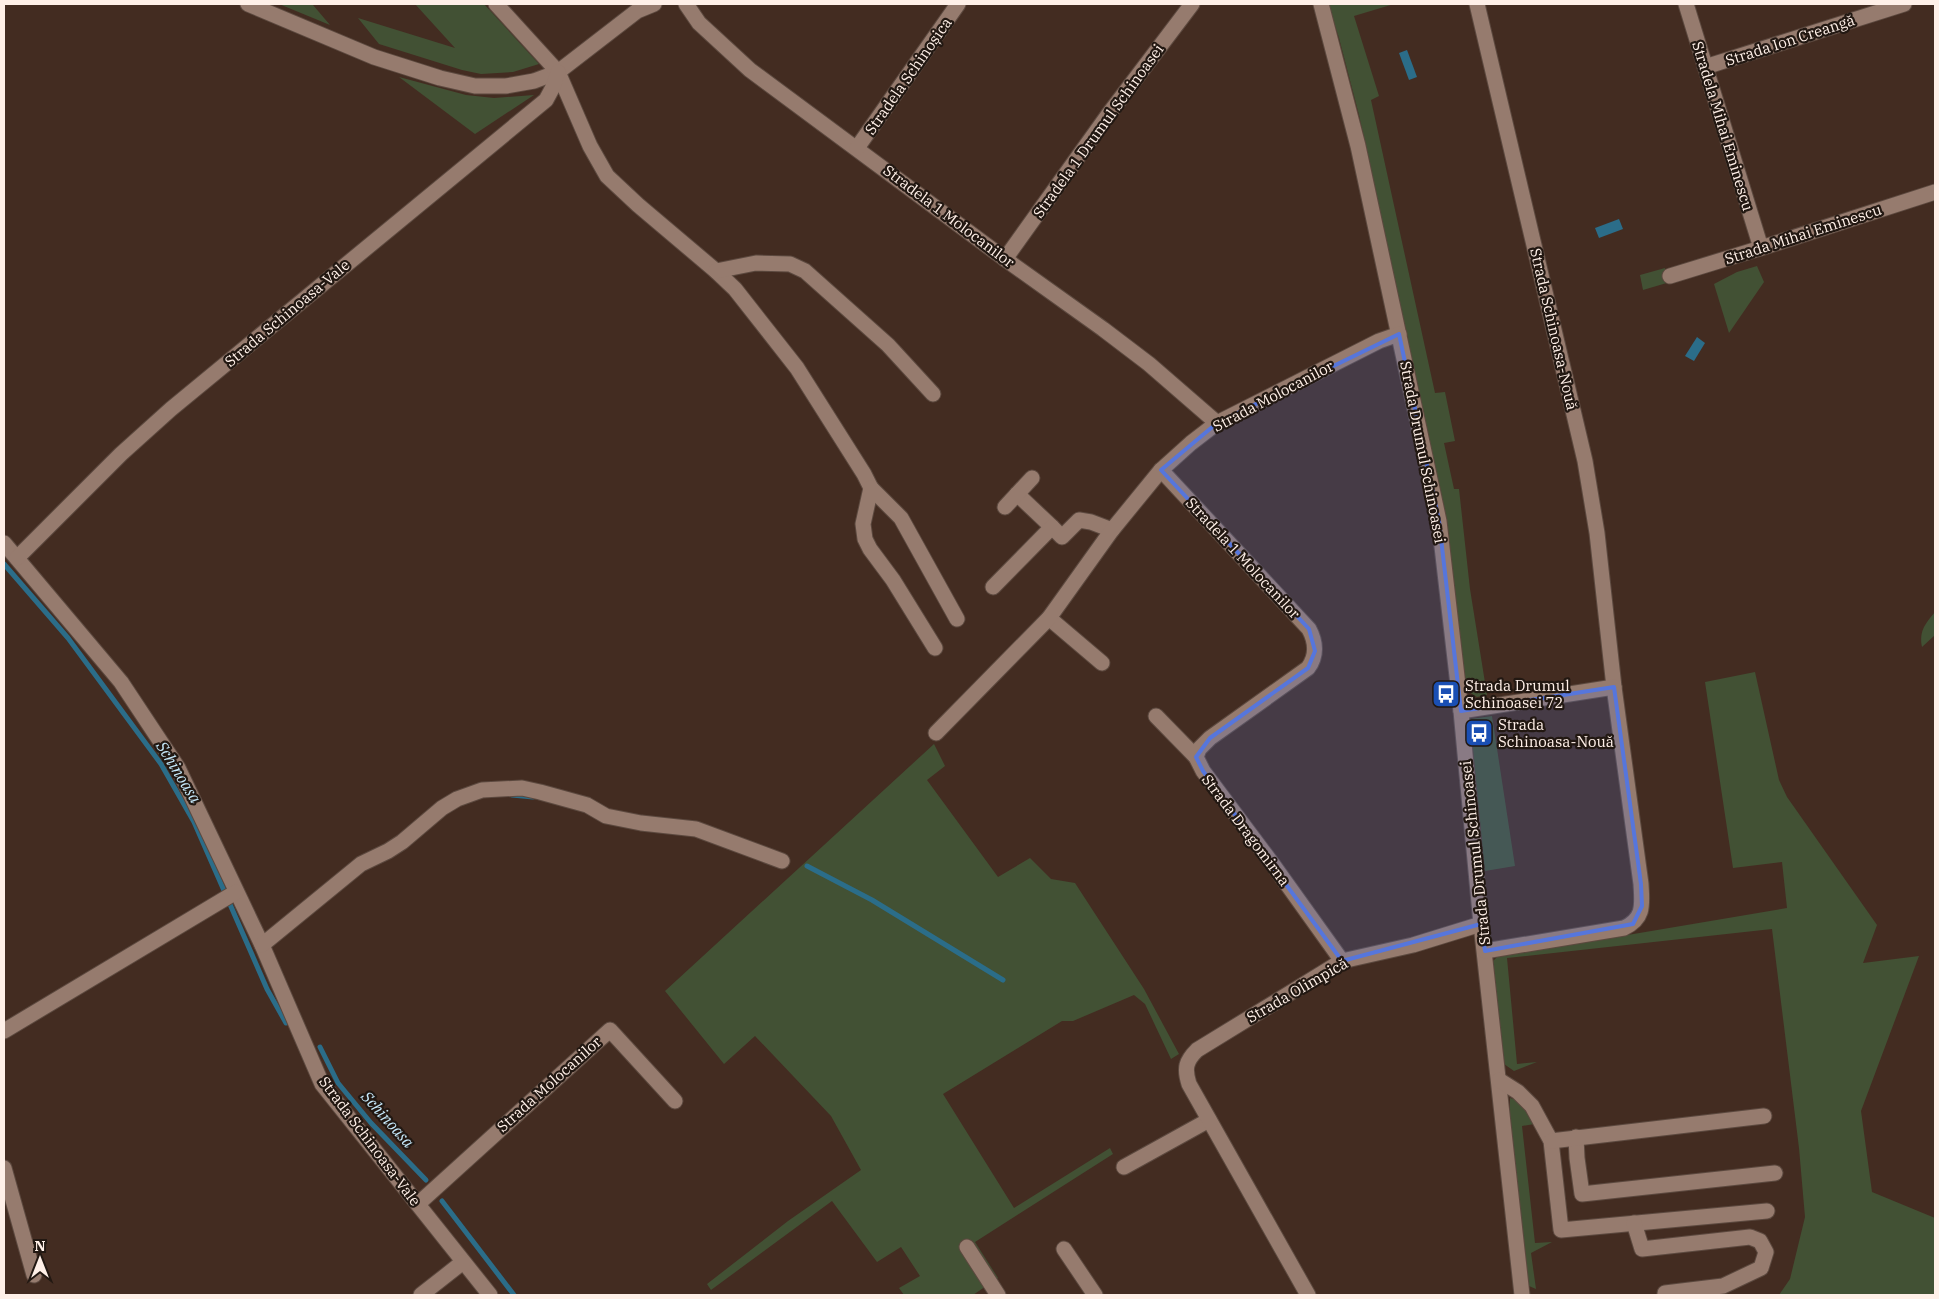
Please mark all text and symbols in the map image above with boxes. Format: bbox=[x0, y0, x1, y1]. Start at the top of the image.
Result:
street label: Strada Ion Creangă bbox=[1723, 10, 1857, 70]
street label: Stradela Schinoșica bbox=[860, 14, 956, 138]
street label: Stradela Mihai Eminescu bbox=[1688, 39, 1758, 213]
street label: Stradela 1 Drumul Schinoasei bbox=[1029, 40, 1168, 222]
street label: Stradela 1 Molocanilor bbox=[880, 161, 1019, 272]
street label: Strada Mihai Eminescu bbox=[1722, 200, 1884, 268]
street label: Strada Schinoasa-Nouă bbox=[1526, 246, 1582, 412]
street label: Strada Schinoasa-Vale bbox=[221, 255, 353, 371]
street label: Strada Molocanilor bbox=[1209, 356, 1337, 436]
street label: Strada Drumul Schinoasei bbox=[1396, 359, 1450, 545]
street label: Stradela 1 Molocanilor bbox=[1182, 493, 1304, 623]
place label: Strada Drumul Schinoasei 72 bbox=[1465, 676, 1570, 712]
bus stop icon: Strada Drumul Schinoasei 72 bbox=[1431, 679, 1461, 709]
place label: Strada Schinoasa-Nouă bbox=[1498, 715, 1614, 751]
bus stop icon: Strada Schinoasa-Nouă bbox=[1464, 718, 1494, 748]
water label: Schinoasa bbox=[152, 736, 206, 807]
street label: Strada Drumul Schinoasei bbox=[1456, 760, 1494, 946]
street label: Strada Dragomirna bbox=[1198, 770, 1294, 890]
street label: Strada Olimpică bbox=[1243, 953, 1351, 1027]
street label: Strada Molocanilor bbox=[493, 1032, 605, 1136]
street label: Strada Schinoasa-Vale bbox=[315, 1072, 425, 1210]
water label: Schinoasa bbox=[357, 1086, 419, 1152]
north arrow bbox=[15, 1234, 65, 1284]
text: N bbox=[34, 1237, 46, 1255]

